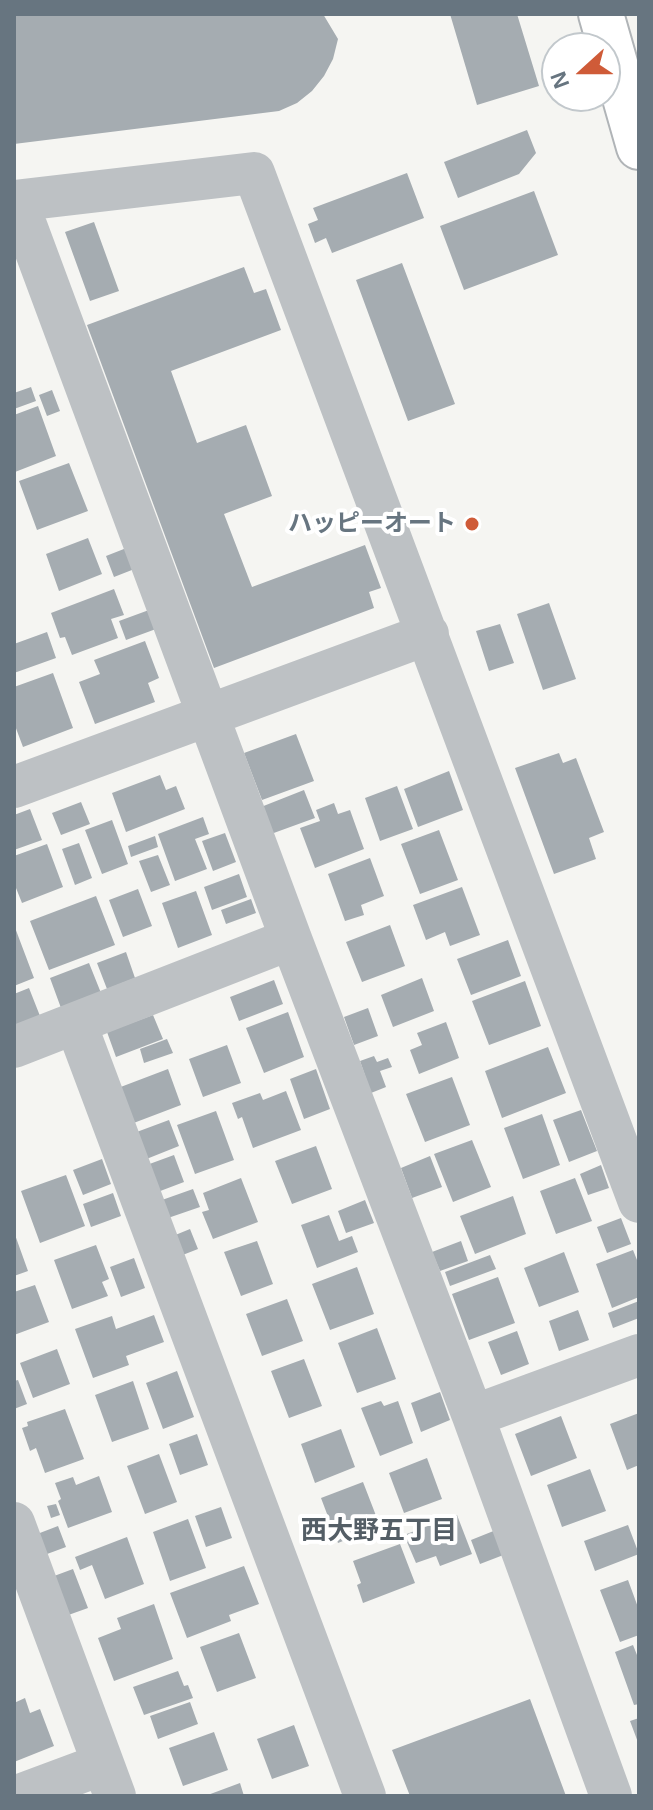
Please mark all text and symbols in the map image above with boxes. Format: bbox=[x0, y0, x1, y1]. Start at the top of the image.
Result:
north arrow bbox=[541, 32, 621, 112]
text: N bbox=[545, 68, 575, 92]
place label: ハッピーオート bbox=[288, 510, 456, 538]
marker: ハッピーオート bbox=[463, 515, 481, 533]
district label: 西大野五丁目 bbox=[301, 1516, 457, 1548]

